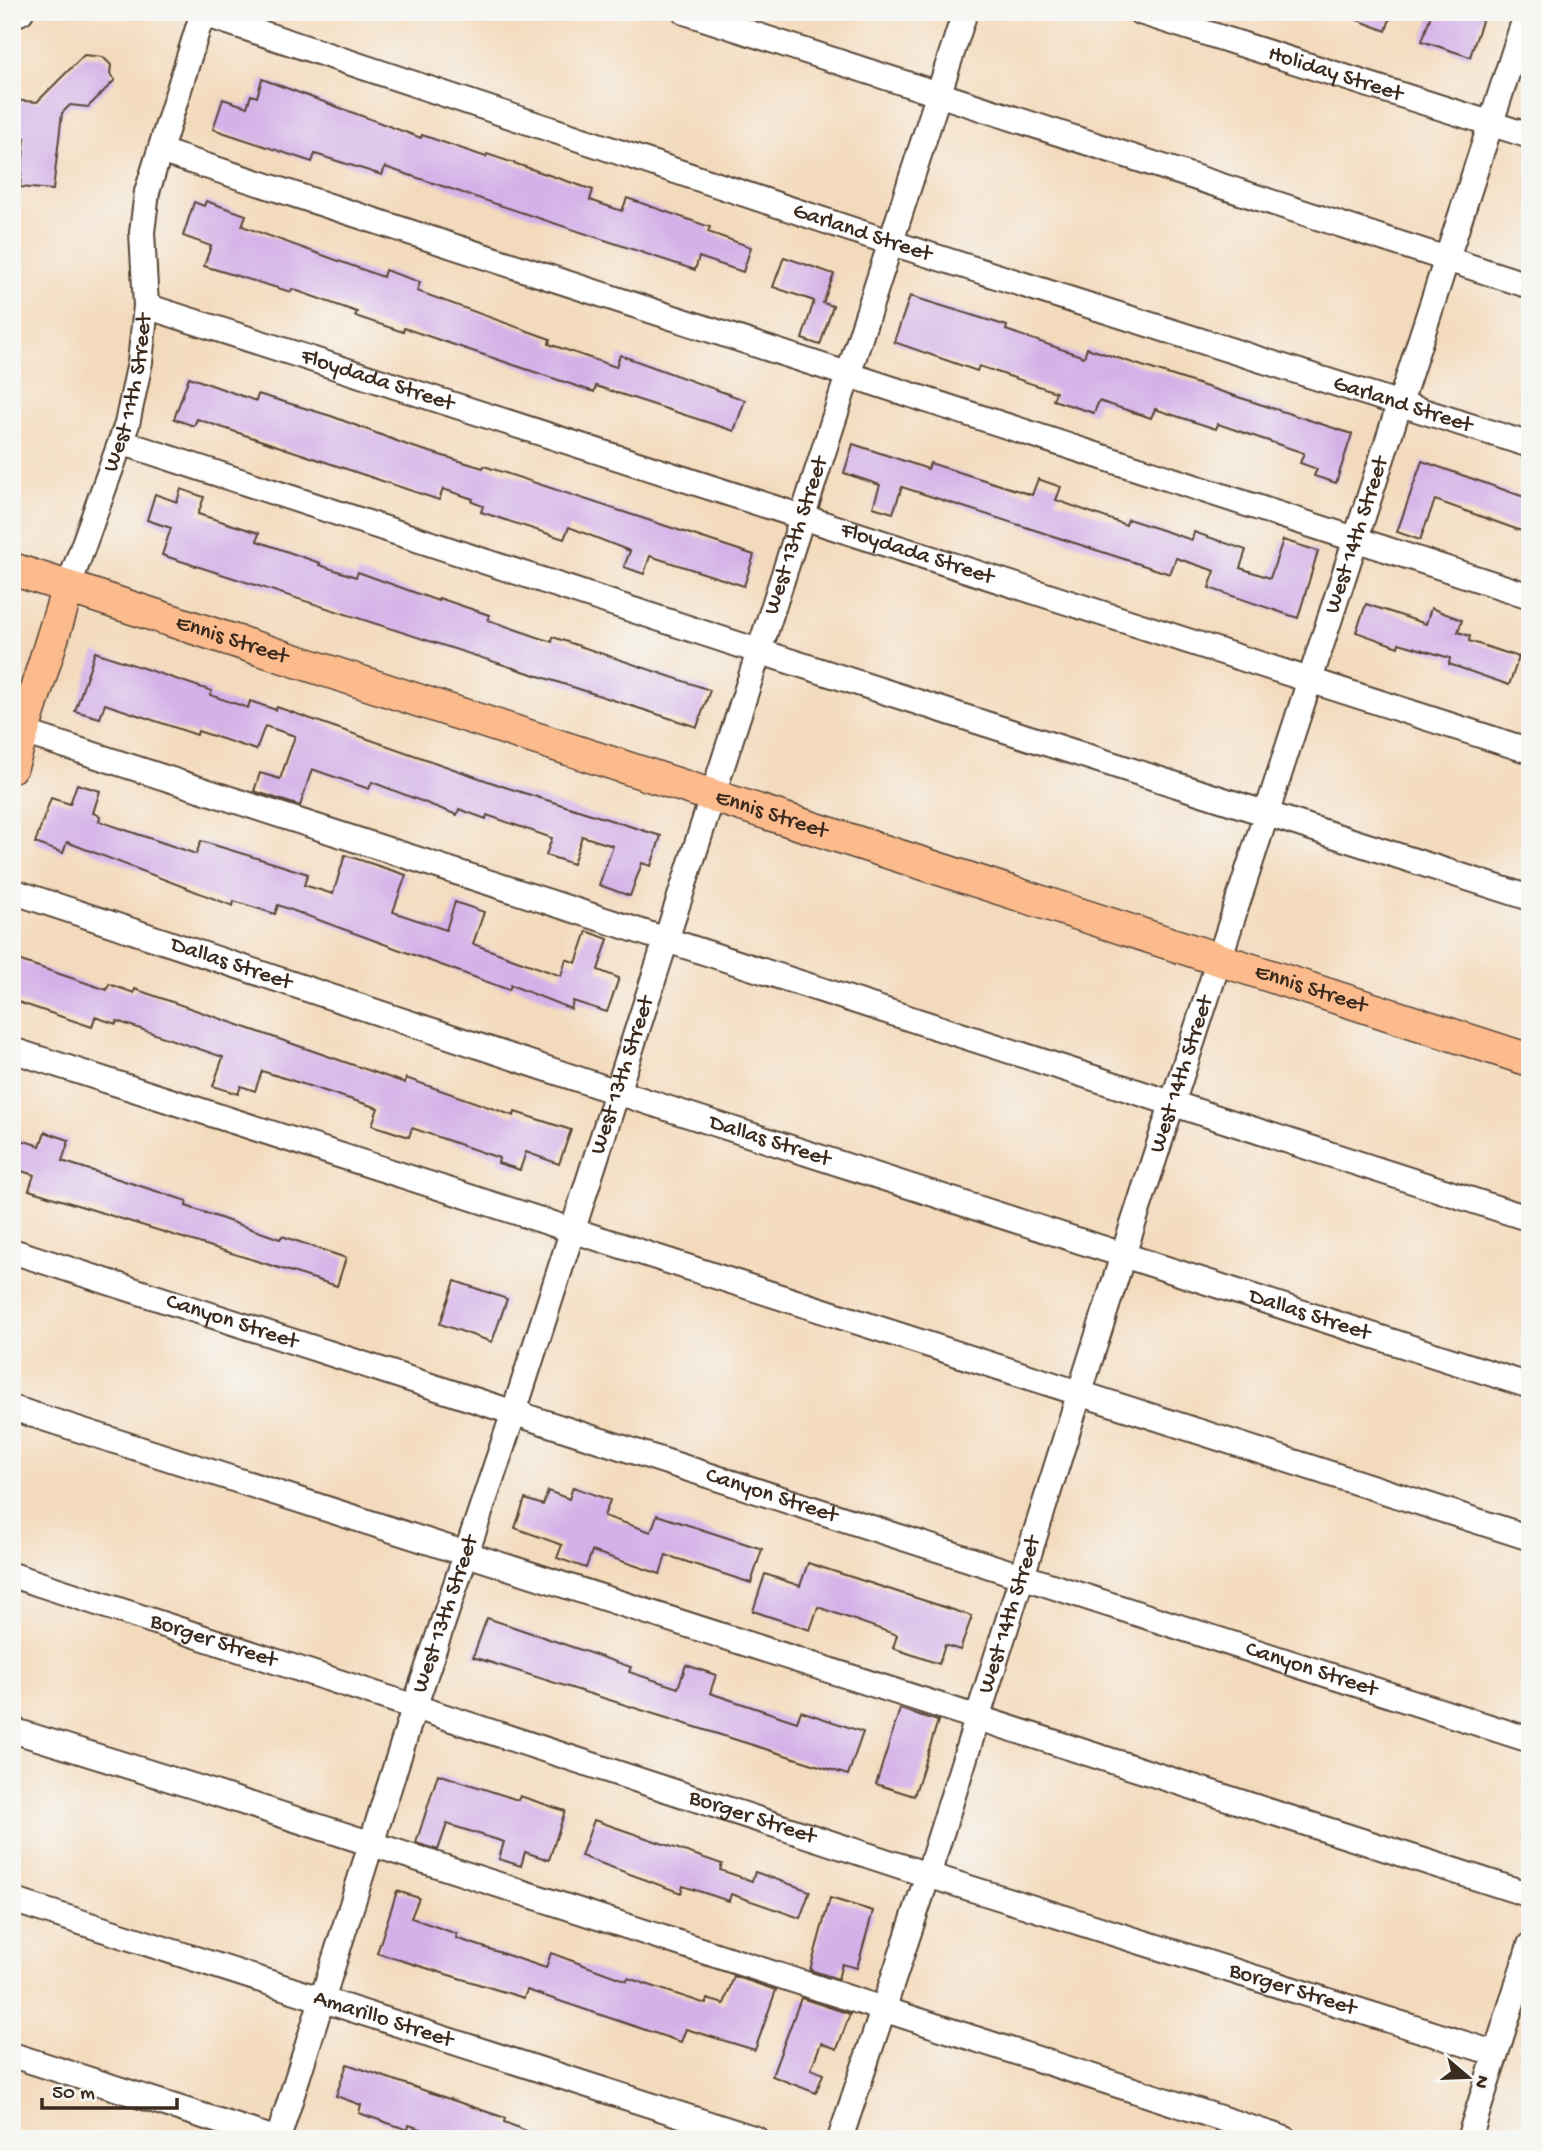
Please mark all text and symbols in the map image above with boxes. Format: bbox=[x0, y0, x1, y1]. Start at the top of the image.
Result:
street label: Holiday Street bbox=[1265, 40, 1407, 109]
street label: Garland Street bbox=[789, 197, 937, 269]
street label: West 11th Street bbox=[97, 311, 159, 476]
street label: Floydada Street bbox=[296, 343, 459, 418]
street label: Garland Street bbox=[1330, 370, 1477, 440]
street label: West 13th Street bbox=[758, 452, 835, 618]
street label: West 14th Street bbox=[1319, 452, 1396, 617]
street label: Floydada Street bbox=[836, 516, 999, 592]
street label: Ennis Street bbox=[172, 609, 293, 671]
street label: Ennis Street bbox=[712, 784, 832, 846]
street label: Dallas Street bbox=[165, 931, 297, 997]
street label: Ennis Street bbox=[1251, 958, 1372, 1020]
street label: West 13th Street bbox=[584, 991, 661, 1158]
street label: West 14th Street bbox=[1144, 991, 1220, 1156]
street label: Dallas Street bbox=[704, 1108, 835, 1174]
street label: Dallas Street bbox=[1243, 1282, 1375, 1348]
street label: Canyon Street bbox=[162, 1288, 303, 1356]
street label: Canyon Street bbox=[702, 1462, 843, 1530]
street label: West 13th Street bbox=[407, 1530, 485, 1696]
street label: West 14th Street bbox=[972, 1531, 1048, 1697]
street label: Borger Street bbox=[146, 1607, 282, 1675]
street label: Canyon Street bbox=[1242, 1636, 1382, 1704]
street label: Borger Street bbox=[685, 1784, 821, 1851]
street label: Borger Street bbox=[1225, 1957, 1361, 2023]
street label: Amarillo Street bbox=[310, 1984, 458, 2055]
north arrow bbox=[1434, 2042, 1504, 2112]
scale bar bbox=[42, 2067, 177, 2111]
text: N bbox=[1468, 2072, 1494, 2091]
text: 50 m bbox=[52, 2082, 95, 2107]

